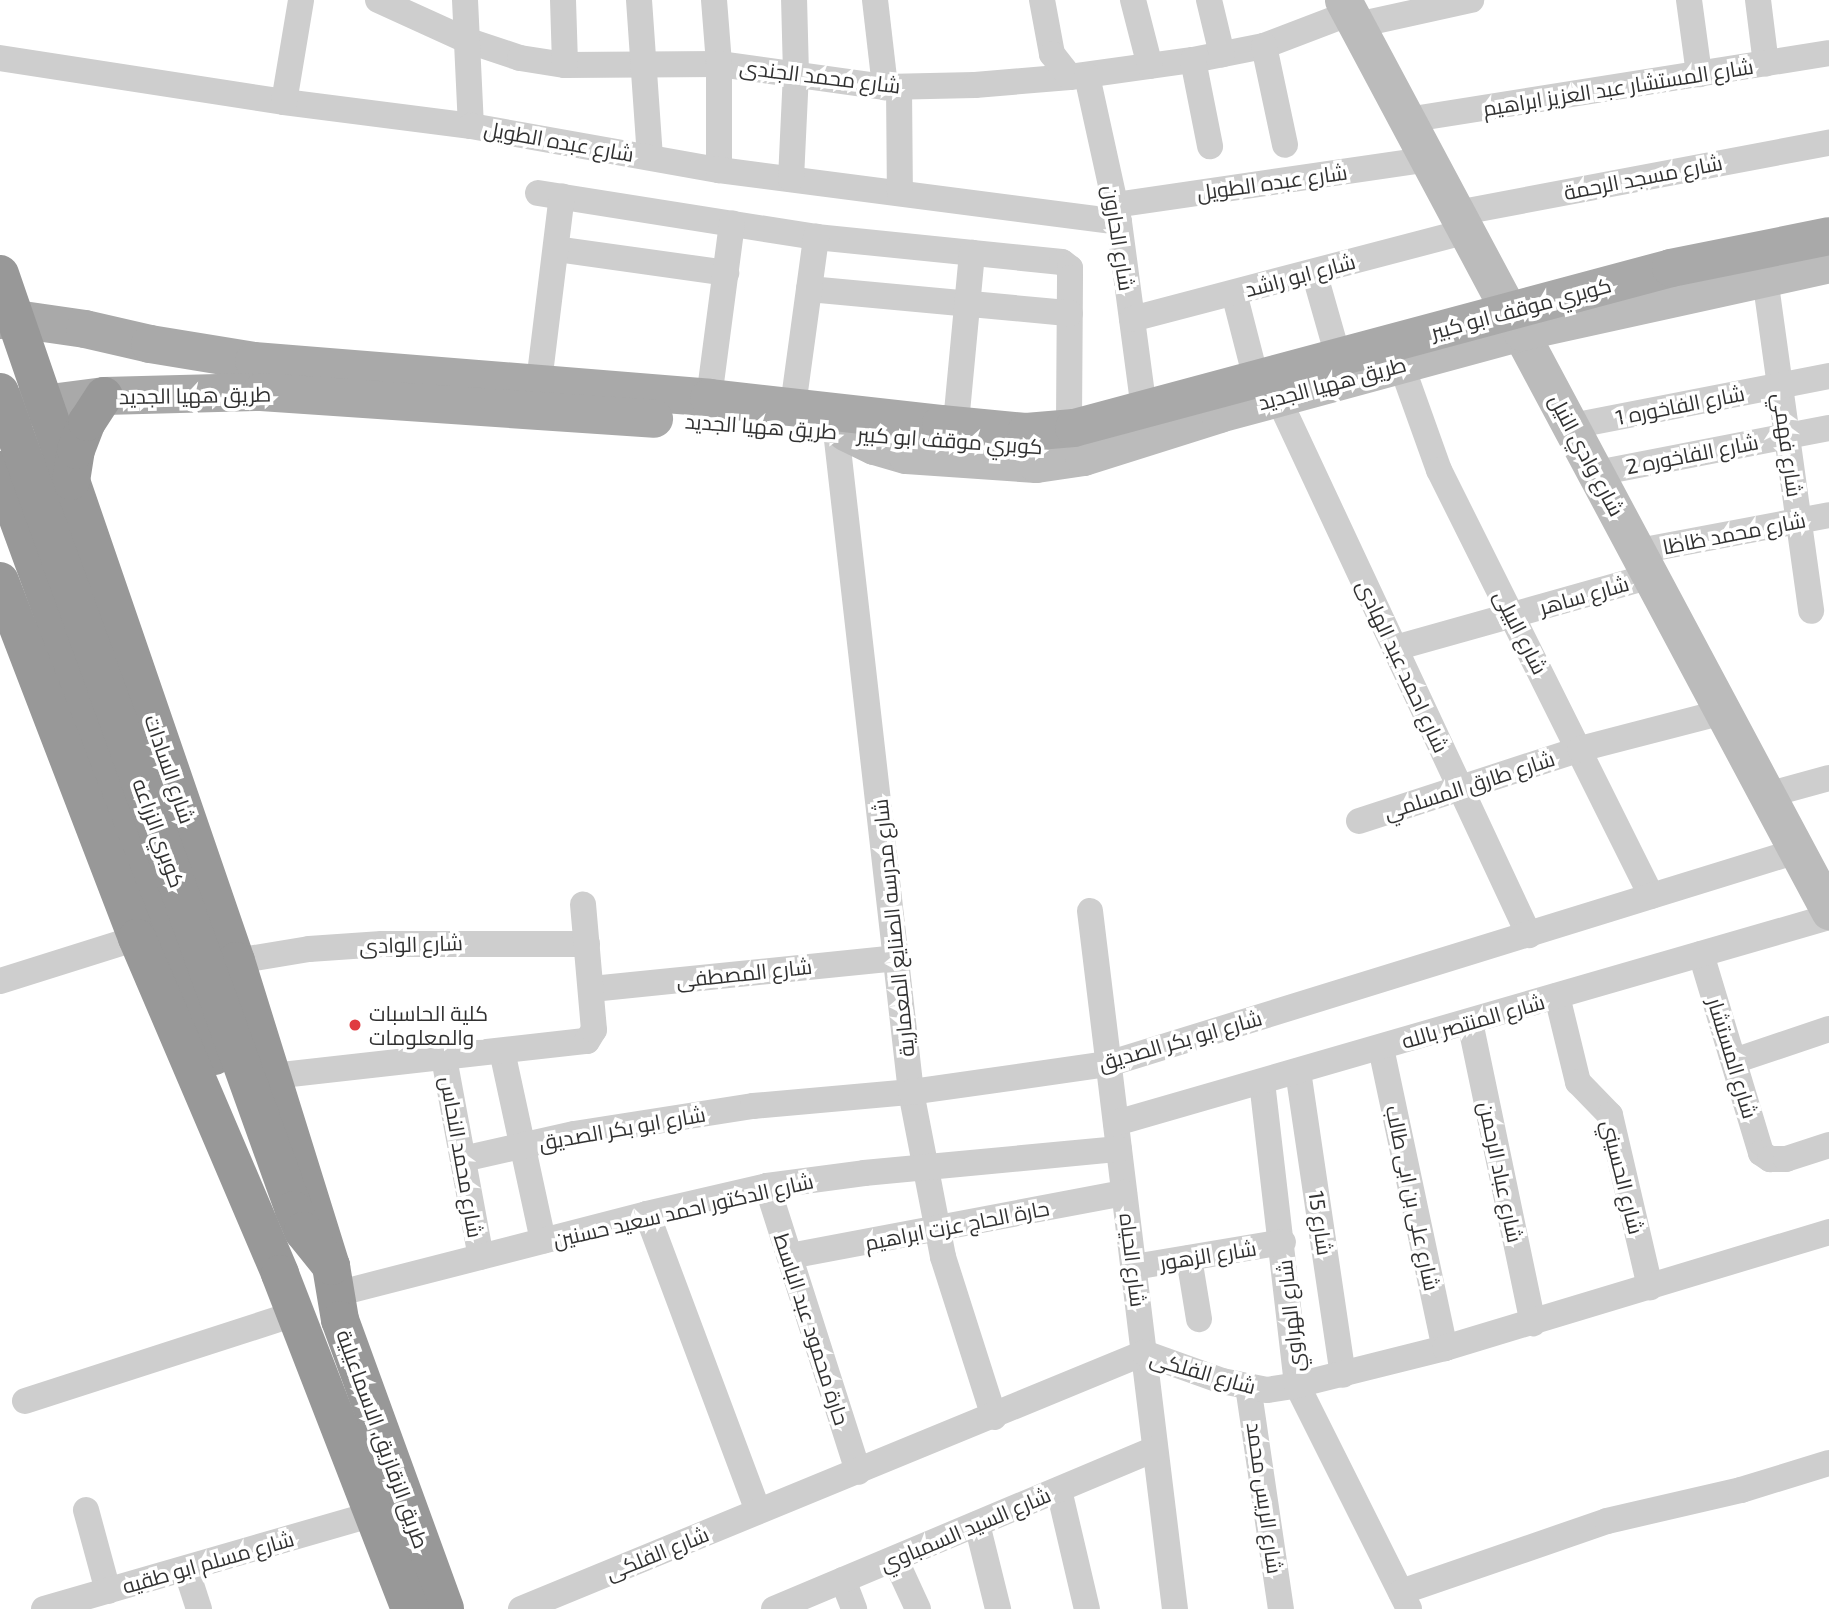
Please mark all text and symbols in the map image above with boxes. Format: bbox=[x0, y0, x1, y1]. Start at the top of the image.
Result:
street label: شارع المستشار عبد العزيز ابراهيم bbox=[1481, 53, 1755, 121]
street label: شارع محمد الجندى bbox=[738, 54, 902, 98]
street label: شارع عبده الطويل bbox=[482, 115, 636, 167]
street label: شارع مسجد الرحمة bbox=[1561, 149, 1725, 205]
street label: شارع عبده الطويل bbox=[1195, 159, 1349, 205]
street label: شارع الحارون bbox=[1098, 183, 1140, 293]
street label: شارع ابو راشد bbox=[1242, 248, 1358, 302]
street label: كوبري موقف ابو كبير bbox=[1428, 272, 1614, 344]
street label: طريق ههيا الجديد bbox=[1255, 351, 1409, 415]
street label: شارع الفاخوره 1 bbox=[1613, 380, 1747, 430]
street label: طريق ههيا الجديد bbox=[119, 381, 271, 409]
street label: شارع وادي النيل bbox=[1544, 390, 1630, 520]
street label: شارع فهمي bbox=[1768, 391, 1808, 499]
street label: طريق ههيا الجديد bbox=[684, 408, 838, 444]
street label: كوبري موقف ابو كبير bbox=[856, 421, 1044, 459]
street label: شارع الفاخوره 2 bbox=[1624, 429, 1760, 479]
street label: شارع محمد ظاظا bbox=[1660, 507, 1808, 559]
street label: شارع ساهر bbox=[1536, 570, 1632, 620]
street label: شارع احمد عبد الهادى bbox=[1352, 576, 1454, 756]
street label: شارع البيلى bbox=[1489, 586, 1553, 678]
street label: شارع السادات bbox=[140, 711, 200, 827]
street label: شارع طارق المسلمي bbox=[1380, 745, 1558, 825]
street label: كوبري الزراعه bbox=[128, 775, 190, 891]
street label: شارع مدرسه الصنايع المعمارية bbox=[867, 798, 919, 1058]
street label: شارع الوادى bbox=[359, 930, 463, 958]
street label: شارع المصطفى bbox=[675, 953, 813, 993]
street label: شارع المنتصر بالله bbox=[1399, 989, 1547, 1053]
street label: شارع المستشار bbox=[1703, 995, 1763, 1121]
place label: كلية الحاسبات والمعلومات bbox=[369, 1000, 488, 1050]
street label: شارع ابو بكر الصديق bbox=[1095, 1005, 1265, 1075]
marker: كلية الحاسبات والمعلومات bbox=[347, 1017, 363, 1033]
street label: شارع محمد النحاس bbox=[435, 1074, 489, 1240]
street label: شارع عباد الرحمن bbox=[1474, 1099, 1528, 1245]
street label: شارع ابو بكر الصديق bbox=[537, 1101, 707, 1155]
street label: شارع على بن ابى طالب bbox=[1381, 1103, 1445, 1293]
street label: شارع الحسيني bbox=[1597, 1117, 1649, 1237]
street label: شارع الدكتور احمد سعيد حسنين bbox=[550, 1168, 816, 1252]
street label: شارع 15 bbox=[1304, 1189, 1338, 1257]
street label: حارة الحاج عزت ابراهيم bbox=[863, 1195, 1051, 1255]
street label: شارع الحياه bbox=[1115, 1212, 1151, 1308]
street label: حارة محمود عبد الباسط bbox=[769, 1230, 855, 1428]
street label: شارع الزهور bbox=[1158, 1235, 1258, 1275]
street label: شارع الهراوي bbox=[1272, 1259, 1308, 1373]
street label: طريق الزقازيق, الاسماعيلية bbox=[332, 1326, 434, 1552]
street label: شارع الفلكى bbox=[1147, 1345, 1259, 1399]
street label: شارع الريس محمد bbox=[1242, 1421, 1288, 1575]
street label: شارع السيد السمباوي bbox=[876, 1482, 1054, 1576]
street label: شارع الفلكى bbox=[602, 1521, 712, 1585]
street label: شارع مسلم ابو طقيه bbox=[119, 1525, 297, 1599]

